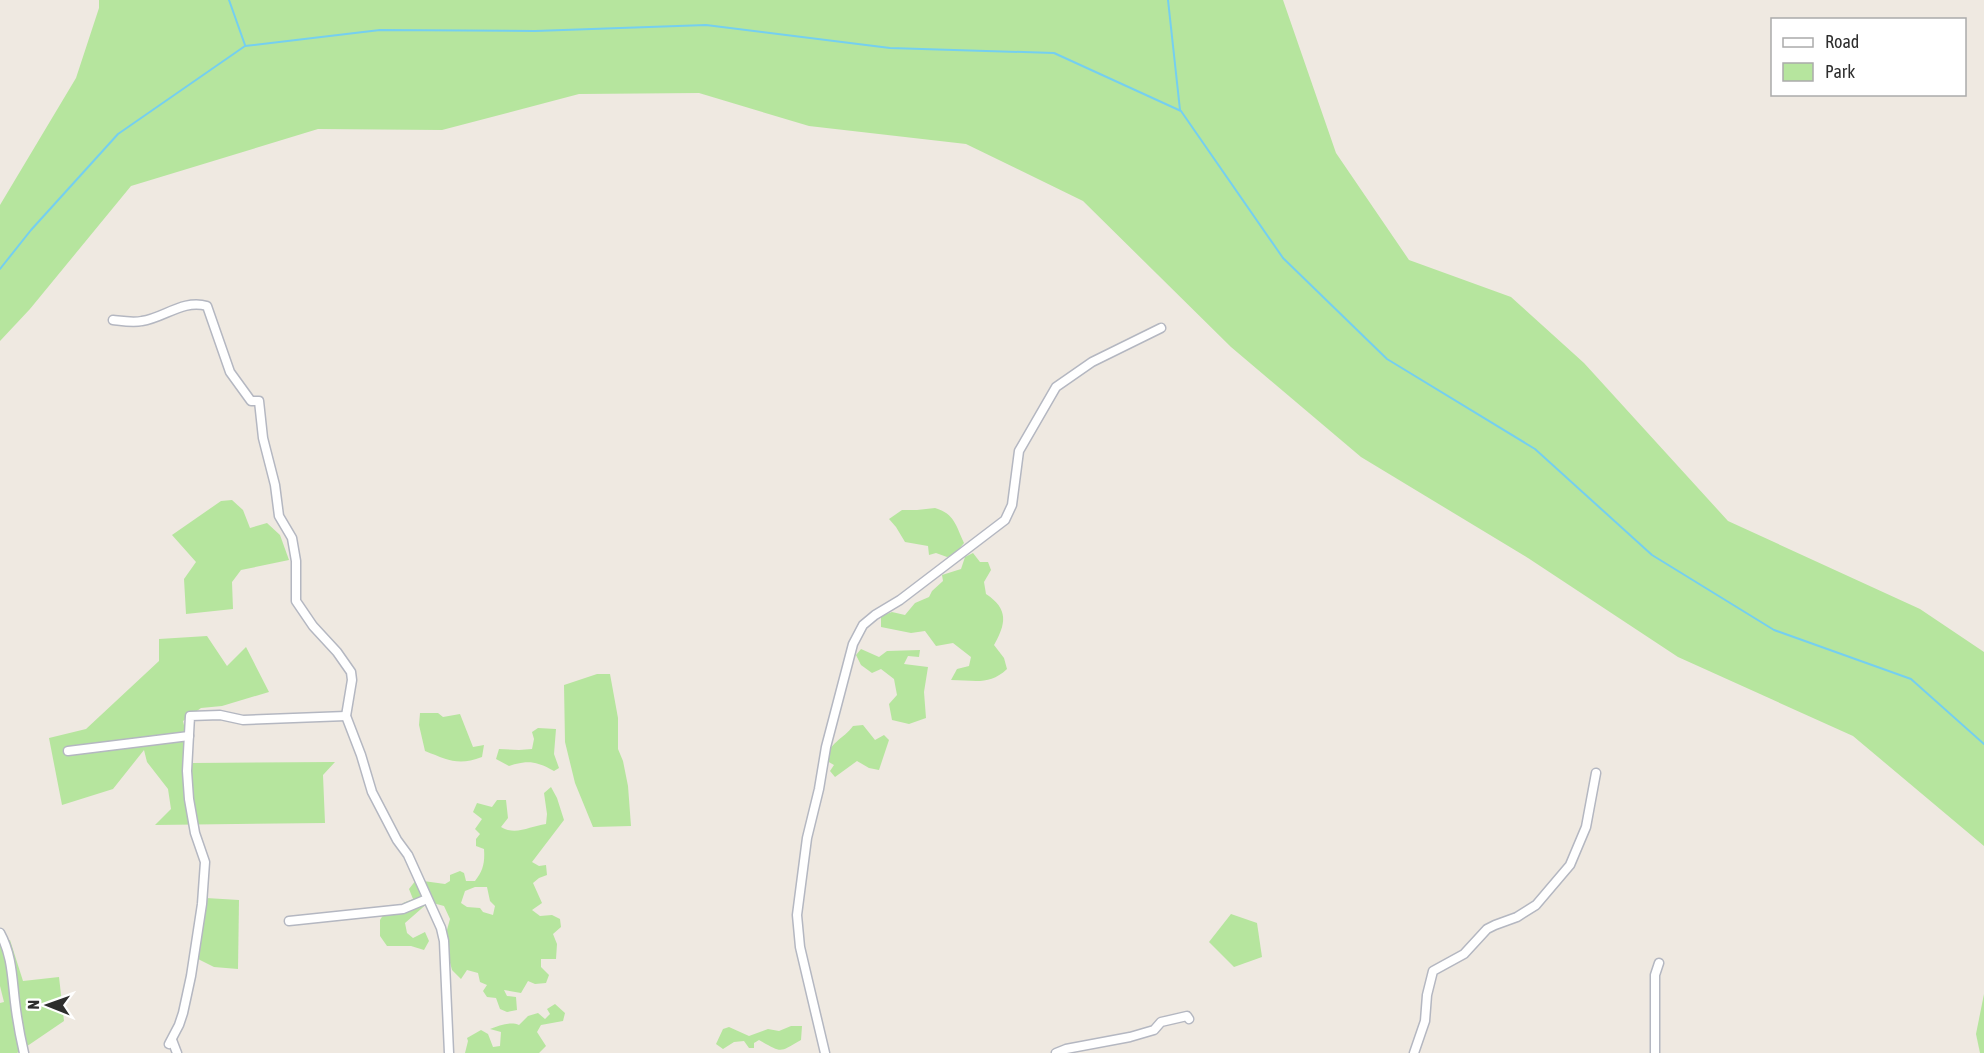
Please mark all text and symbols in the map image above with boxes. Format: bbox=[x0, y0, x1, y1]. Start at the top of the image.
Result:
legend bbox=[1771, 18, 1966, 96]
text: Road bbox=[1825, 31, 1859, 52]
text: Park bbox=[1825, 61, 1855, 82]
north arrow bbox=[18, 975, 78, 1035]
text: N bbox=[24, 1000, 42, 1010]

